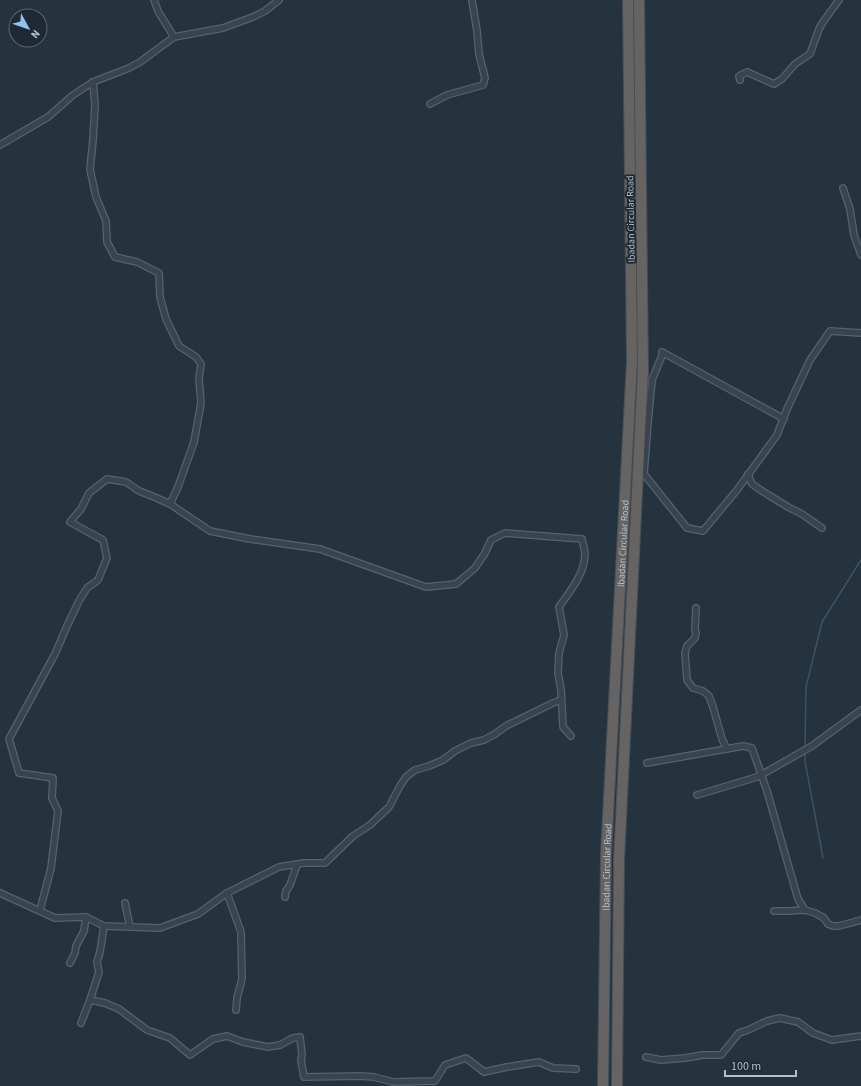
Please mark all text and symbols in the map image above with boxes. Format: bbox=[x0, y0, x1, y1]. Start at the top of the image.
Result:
north arrow bbox=[8, 8, 48, 48]
text: N bbox=[27, 26, 43, 42]
street label: Ibadan Circular Road bbox=[623, 175, 639, 263]
street label: Ibadan Circular Road bbox=[614, 500, 633, 587]
street label: Ibadan Circular Road bbox=[599, 823, 616, 911]
scale bar bbox=[725, 1052, 796, 1078]
text: 100 m bbox=[731, 1058, 761, 1075]

